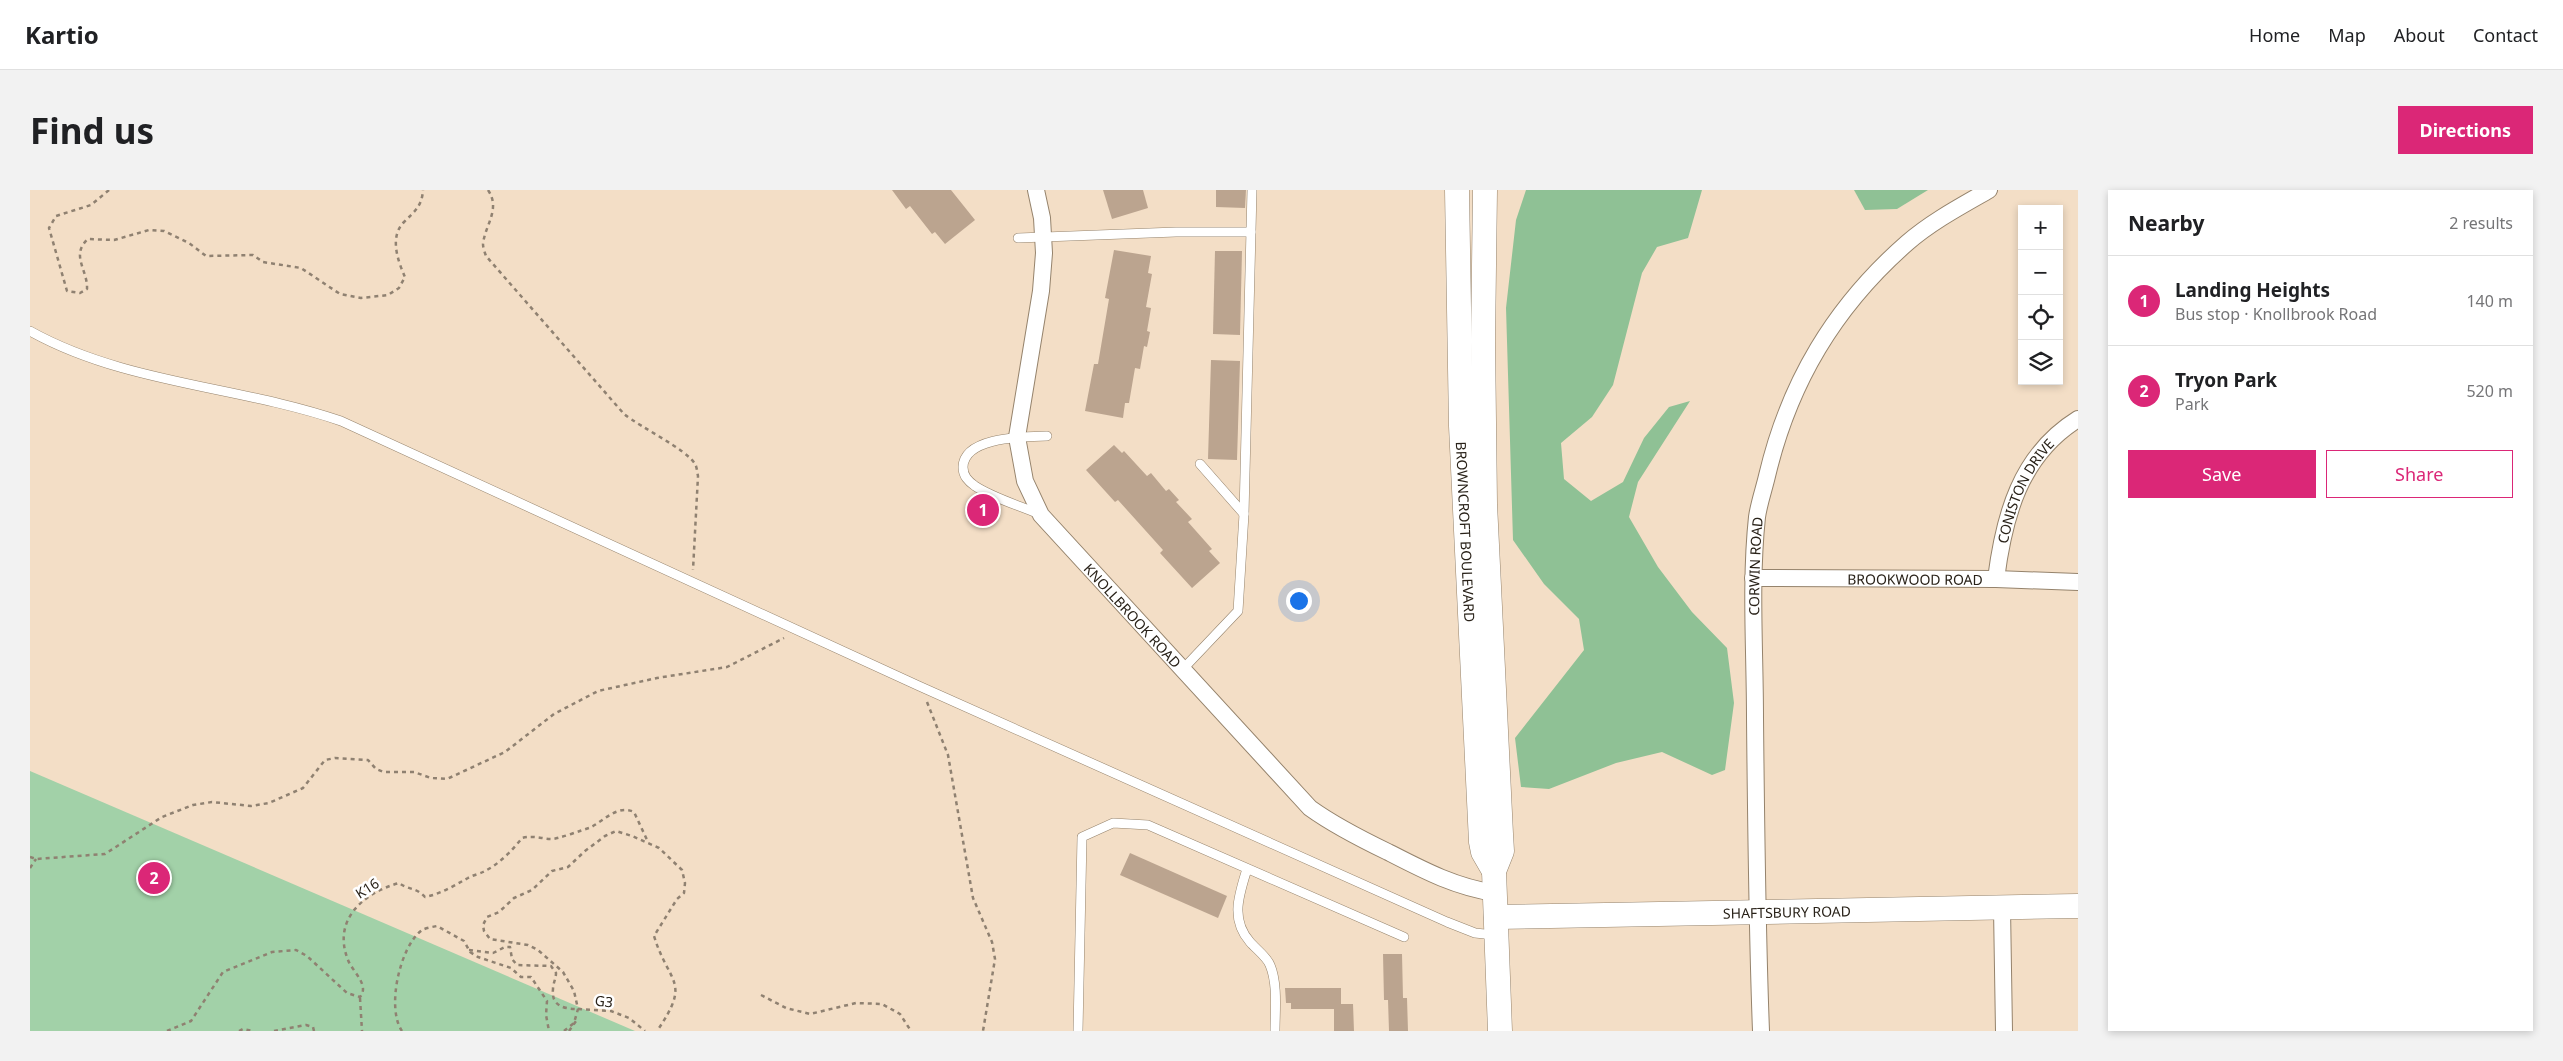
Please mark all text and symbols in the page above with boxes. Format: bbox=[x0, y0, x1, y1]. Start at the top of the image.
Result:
text: Kartio bbox=[25, 18, 99, 51]
text: Home bbox=[2249, 23, 2300, 47]
text: Map bbox=[2328, 23, 2366, 47]
text: About bbox=[2394, 23, 2445, 47]
text: Contact bbox=[2473, 23, 2538, 47]
button: Directions bbox=[2398, 106, 2533, 154]
text: Find us bbox=[30, 107, 154, 154]
map controls bbox=[2018, 205, 2063, 385]
button: + bbox=[2018, 205, 2063, 250]
text: Nearby bbox=[2128, 209, 2204, 237]
text: 2 results bbox=[2449, 212, 2513, 234]
button: − bbox=[2018, 250, 2063, 295]
text: Landing Heights bbox=[2175, 277, 2330, 303]
text: 1 bbox=[2139, 290, 2149, 312]
text: 140 m bbox=[2466, 290, 2513, 312]
button: locate bbox=[2018, 295, 2063, 340]
text: Bus stop · Knollbrook Road bbox=[2175, 303, 2377, 325]
button: layers bbox=[2018, 340, 2063, 385]
text: Tryon Park bbox=[2175, 367, 2277, 393]
text: 2 bbox=[2139, 380, 2149, 402]
text: 520 m bbox=[2466, 380, 2513, 402]
text: Park bbox=[2175, 393, 2209, 415]
street label: CONISTON DRIVE bbox=[1992, 434, 2058, 545]
street label: BROWNCROFT BOULEVARD bbox=[1452, 441, 1480, 623]
button: Save bbox=[2128, 450, 2316, 498]
button: Share bbox=[2326, 450, 2513, 498]
pin: 1 bbox=[967, 491, 999, 529]
street label: CORWIN ROAD bbox=[1744, 516, 1766, 616]
street label: KNOLLBROOK ROAD bbox=[1080, 559, 1186, 671]
street label: BROOKWOOD ROAD bbox=[1847, 569, 1983, 588]
your location bbox=[1286, 588, 1312, 614]
pin: 2 bbox=[138, 859, 170, 897]
street label: K16 bbox=[351, 873, 383, 903]
street label: SHAFTSBURY ROAD bbox=[1723, 901, 1851, 922]
street label: G3 bbox=[594, 990, 614, 1012]

